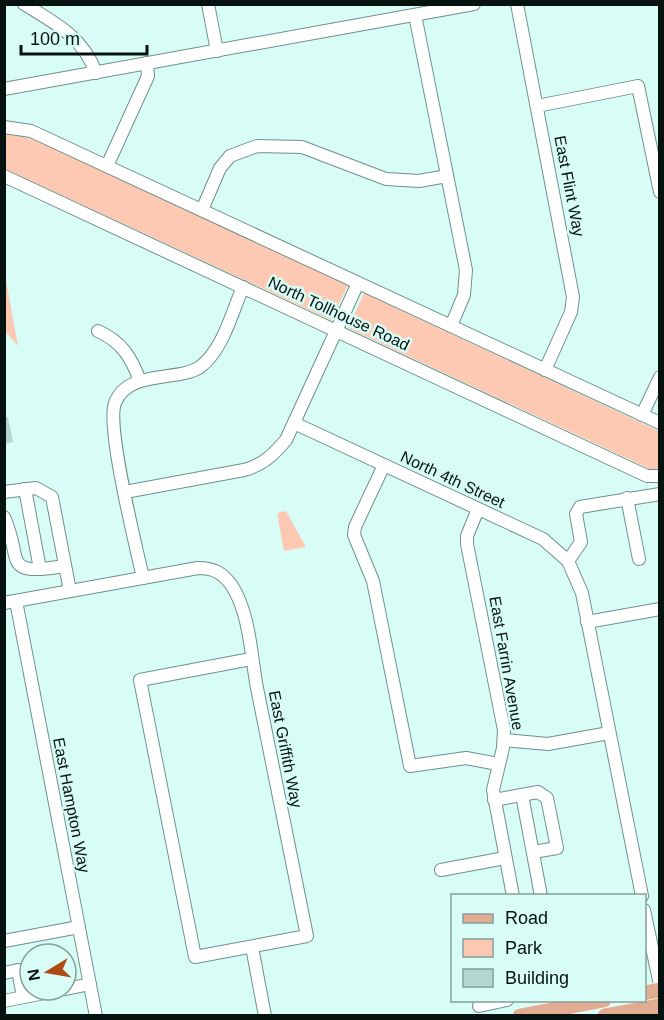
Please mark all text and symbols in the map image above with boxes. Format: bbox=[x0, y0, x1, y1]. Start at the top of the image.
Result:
scale bar bbox=[21, 18, 147, 56]
text: 100 m bbox=[30, 29, 80, 49]
street label: East Flint Way bbox=[551, 134, 588, 238]
street label: North Tollhouse Road bbox=[266, 273, 412, 354]
street label: North 4th Street bbox=[398, 448, 508, 511]
street label: East Farrin Avenue bbox=[486, 595, 527, 732]
street label: East Griffith Way bbox=[266, 689, 305, 809]
street label: East Hampton Way bbox=[50, 736, 93, 874]
legend bbox=[451, 894, 646, 1002]
text: Road bbox=[505, 908, 548, 928]
text: Park bbox=[505, 938, 543, 958]
north arrow bbox=[18, 942, 78, 1002]
text: N bbox=[24, 967, 43, 982]
text: Building bbox=[505, 968, 569, 988]

